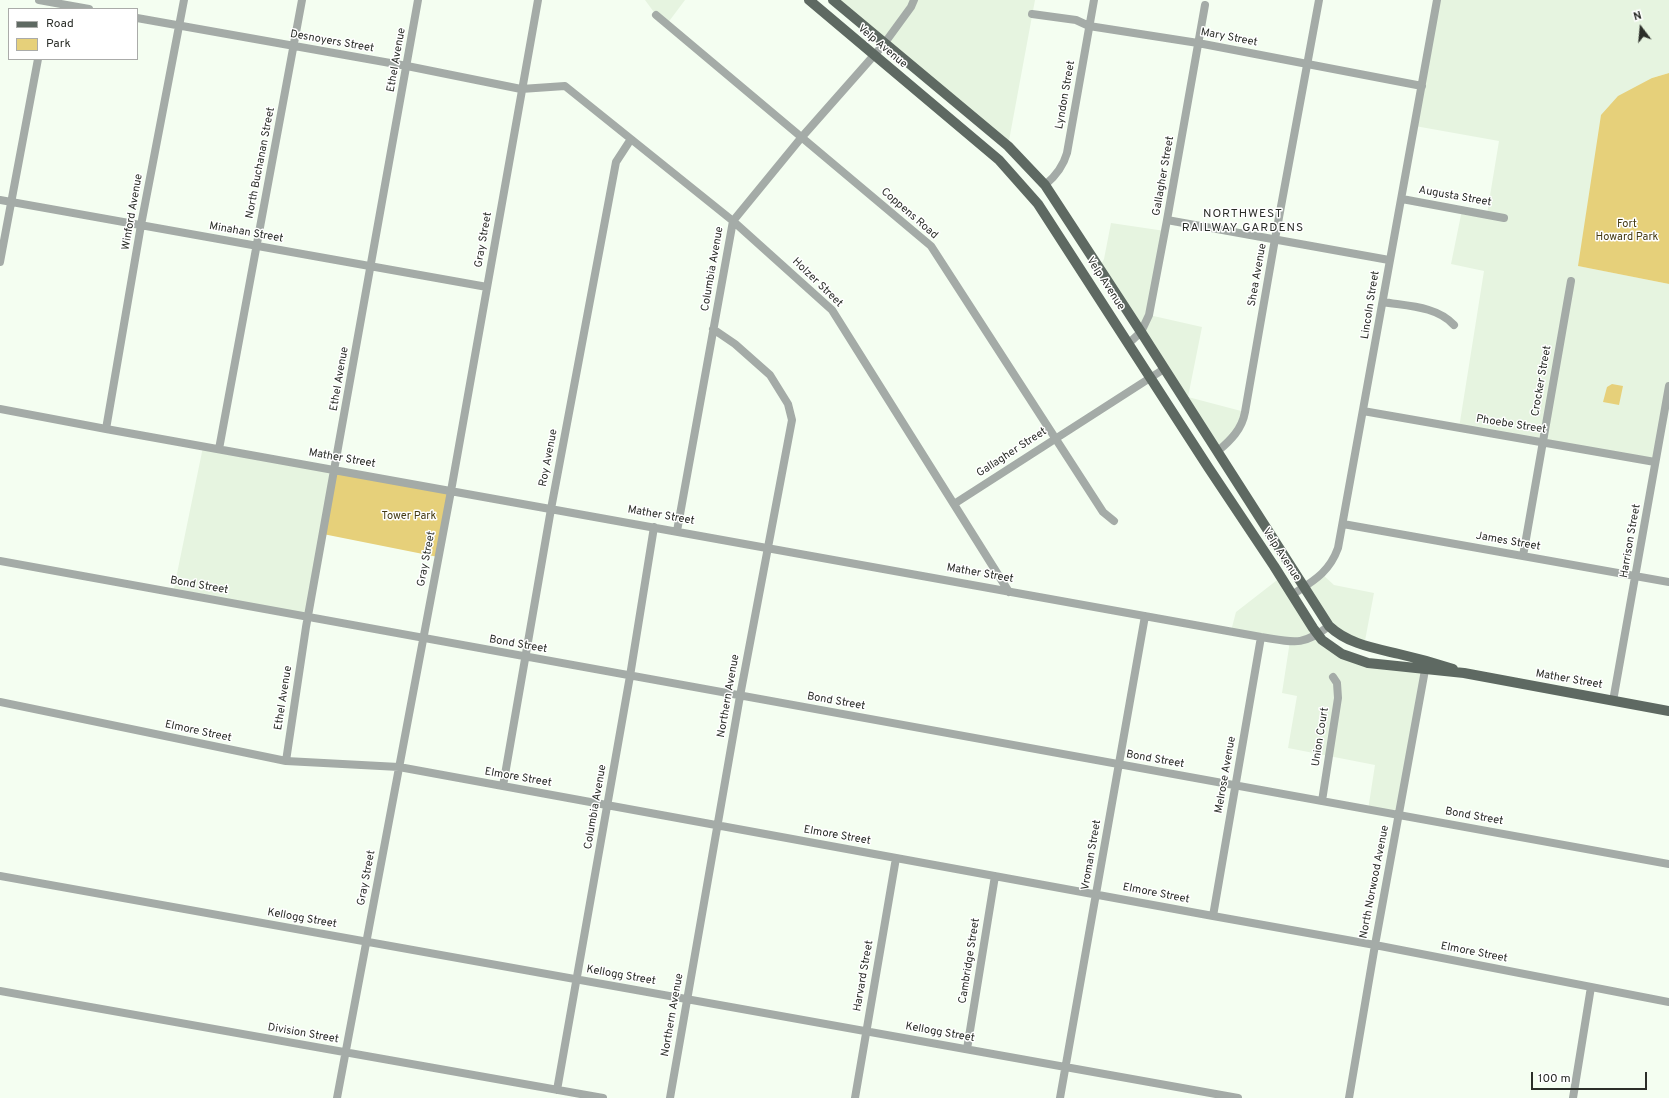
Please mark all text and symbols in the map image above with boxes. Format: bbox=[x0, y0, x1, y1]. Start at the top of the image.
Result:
legend bbox=[8, 8, 138, 60]
north arrow bbox=[1621, 8, 1661, 48]
text: N bbox=[1632, 9, 1643, 24]
text: Road bbox=[46, 16, 74, 32]
street label: Velp Avenue bbox=[855, 22, 909, 72]
street label: Mary Street bbox=[1200, 26, 1258, 50]
street label: Ethel Avenue bbox=[385, 27, 409, 93]
street label: Desnoyers Street bbox=[289, 28, 375, 56]
text: Park bbox=[46, 36, 71, 52]
street label: Lyndon Street bbox=[1053, 60, 1079, 130]
street label: North Buchanan Street bbox=[244, 106, 278, 220]
street label: Gallagher Street bbox=[1150, 135, 1178, 217]
street label: Winford Avenue bbox=[120, 173, 146, 251]
street label: Augusta Street bbox=[1418, 184, 1492, 210]
street label: Coppens Road bbox=[878, 186, 940, 242]
district label: NORTHWEST RAILWAY GARDENS bbox=[1182, 208, 1304, 236]
street label: Gray Street bbox=[473, 211, 495, 269]
park label: Fort Howard Park bbox=[1596, 218, 1658, 244]
street label: Minahan Street bbox=[208, 220, 284, 246]
street label: Columbia Avenue bbox=[699, 226, 727, 312]
street label: Shea Avenue bbox=[1246, 242, 1270, 308]
street label: Velp Avenue bbox=[1083, 255, 1127, 313]
street label: Holzer Street bbox=[789, 256, 845, 310]
street label: Lincoln Street bbox=[1359, 270, 1383, 340]
street label: Crocker Street bbox=[1529, 345, 1555, 417]
street label: Ethel Avenue bbox=[328, 346, 352, 412]
street label: Phoebe Street bbox=[1475, 413, 1547, 437]
street label: Gallagher Street bbox=[975, 425, 1049, 481]
street label: Roy Avenue bbox=[537, 428, 561, 488]
street label: Mather Street bbox=[308, 447, 376, 471]
street label: Harrison Street bbox=[1618, 503, 1644, 579]
street label: Mather Street bbox=[627, 504, 695, 528]
park label: Tower Park bbox=[382, 510, 436, 524]
street label: Velp Avenue bbox=[1259, 526, 1303, 584]
street label: Gray Street bbox=[415, 530, 439, 588]
street label: James Street bbox=[1475, 530, 1541, 554]
street label: Mather Street bbox=[946, 562, 1014, 586]
street label: Bond Street bbox=[169, 574, 229, 598]
street label: Bond Street bbox=[488, 633, 548, 657]
street label: Northern Avenue bbox=[715, 653, 743, 739]
street label: Ethel Avenue bbox=[272, 665, 296, 731]
street label: Mather Street bbox=[1535, 668, 1603, 692]
street label: Bond Street bbox=[806, 690, 866, 714]
street label: Union Court bbox=[1310, 707, 1332, 767]
street label: Elmore Street bbox=[163, 718, 233, 746]
street label: Melrose Avenue bbox=[1213, 735, 1239, 815]
street label: Bond Street bbox=[1125, 748, 1185, 772]
street label: Columbia Avenue bbox=[582, 764, 610, 850]
street label: Elmore Street bbox=[483, 766, 553, 790]
street label: Bond Street bbox=[1444, 805, 1504, 829]
street label: Vroman Street bbox=[1079, 819, 1105, 891]
street label: Elmore Street bbox=[802, 824, 872, 848]
street label: North Norwood Avenue bbox=[1358, 824, 1392, 940]
street label: Gray Street bbox=[355, 849, 379, 907]
street label: Elmore Street bbox=[1121, 881, 1191, 907]
street label: Kellogg Street bbox=[266, 906, 338, 932]
street label: Cambridge Street bbox=[957, 917, 983, 1005]
street label: Harvard Street bbox=[851, 939, 877, 1013]
street label: Elmore Street bbox=[1439, 940, 1509, 966]
street label: Kellogg Street bbox=[585, 963, 657, 989]
street label: Northern Avenue bbox=[659, 972, 687, 1058]
street label: Kellogg Street bbox=[904, 1020, 976, 1046]
street label: Division Street bbox=[266, 1021, 340, 1047]
scale bar bbox=[1533, 1064, 1649, 1090]
text: 100 m bbox=[1538, 1071, 1571, 1087]

